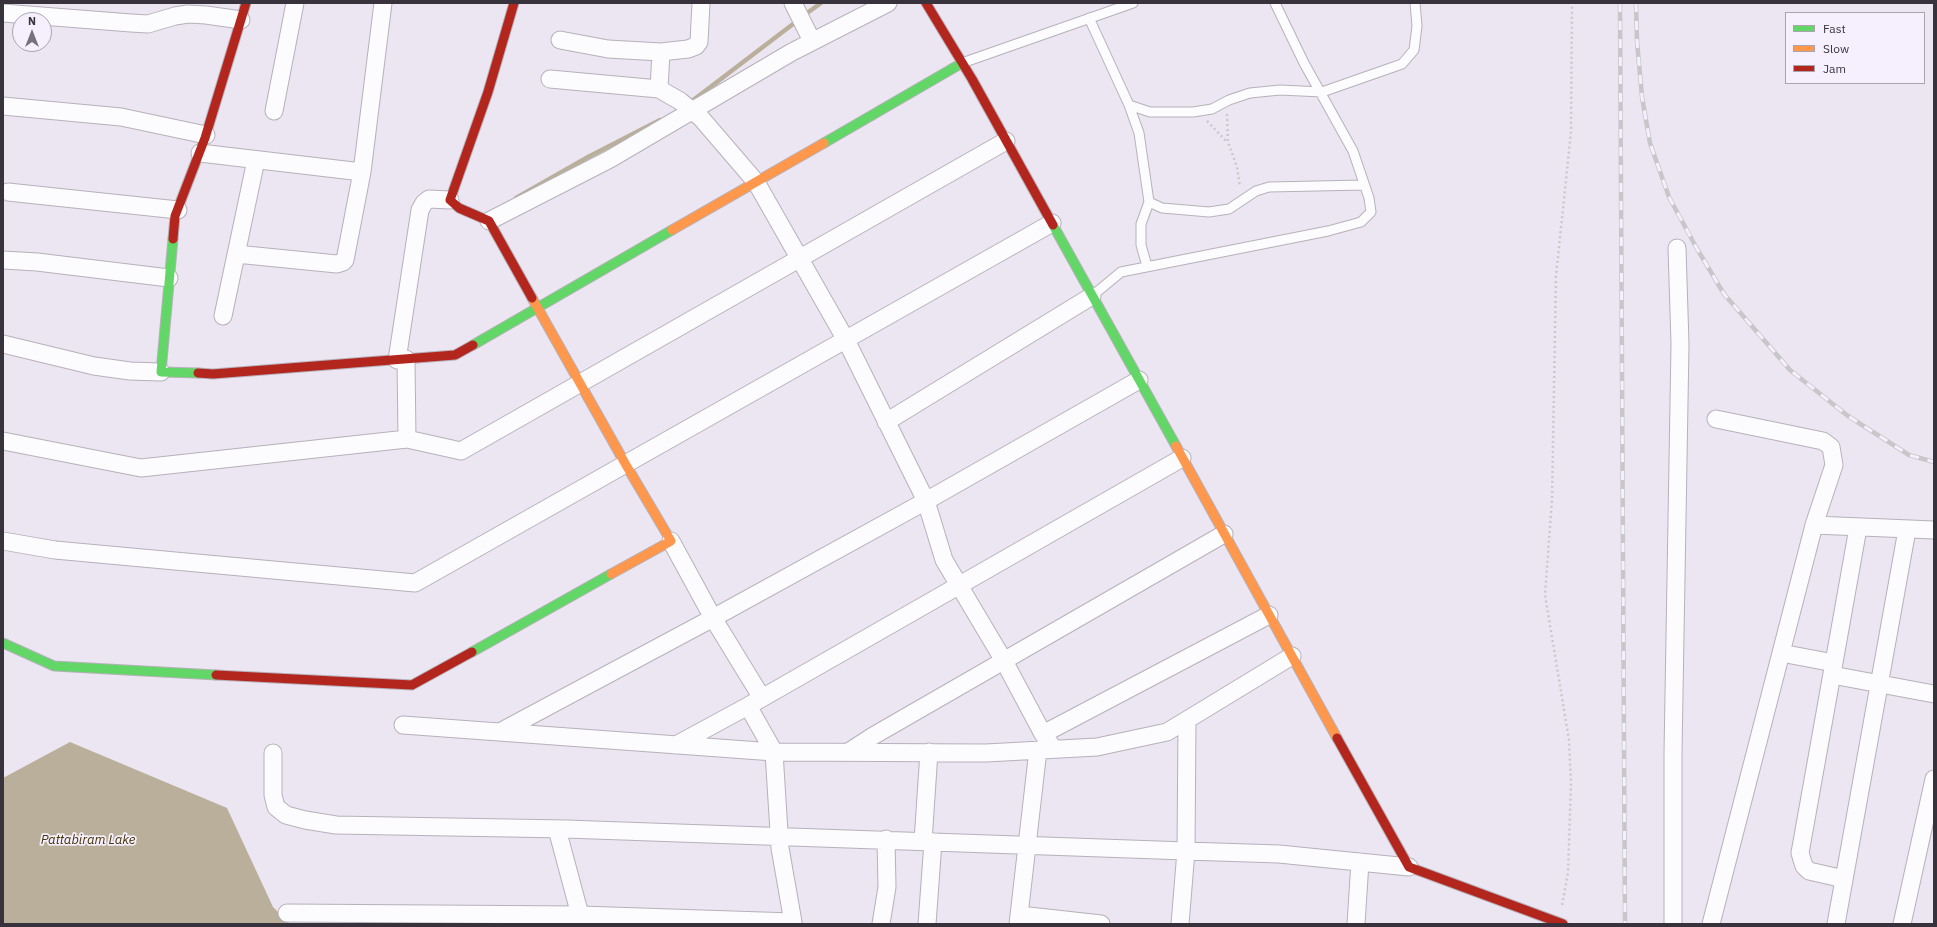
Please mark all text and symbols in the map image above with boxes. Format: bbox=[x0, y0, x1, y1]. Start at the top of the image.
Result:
north arrow bbox=[12, 12, 52, 52]
legend bbox=[1785, 12, 1925, 84]
text: N bbox=[28, 14, 36, 28]
text: Fast bbox=[1823, 21, 1846, 36]
text: Slow bbox=[1823, 41, 1849, 56]
text: Jam bbox=[1823, 61, 1846, 76]
water label: Pattabiram Lake bbox=[41, 832, 135, 848]

